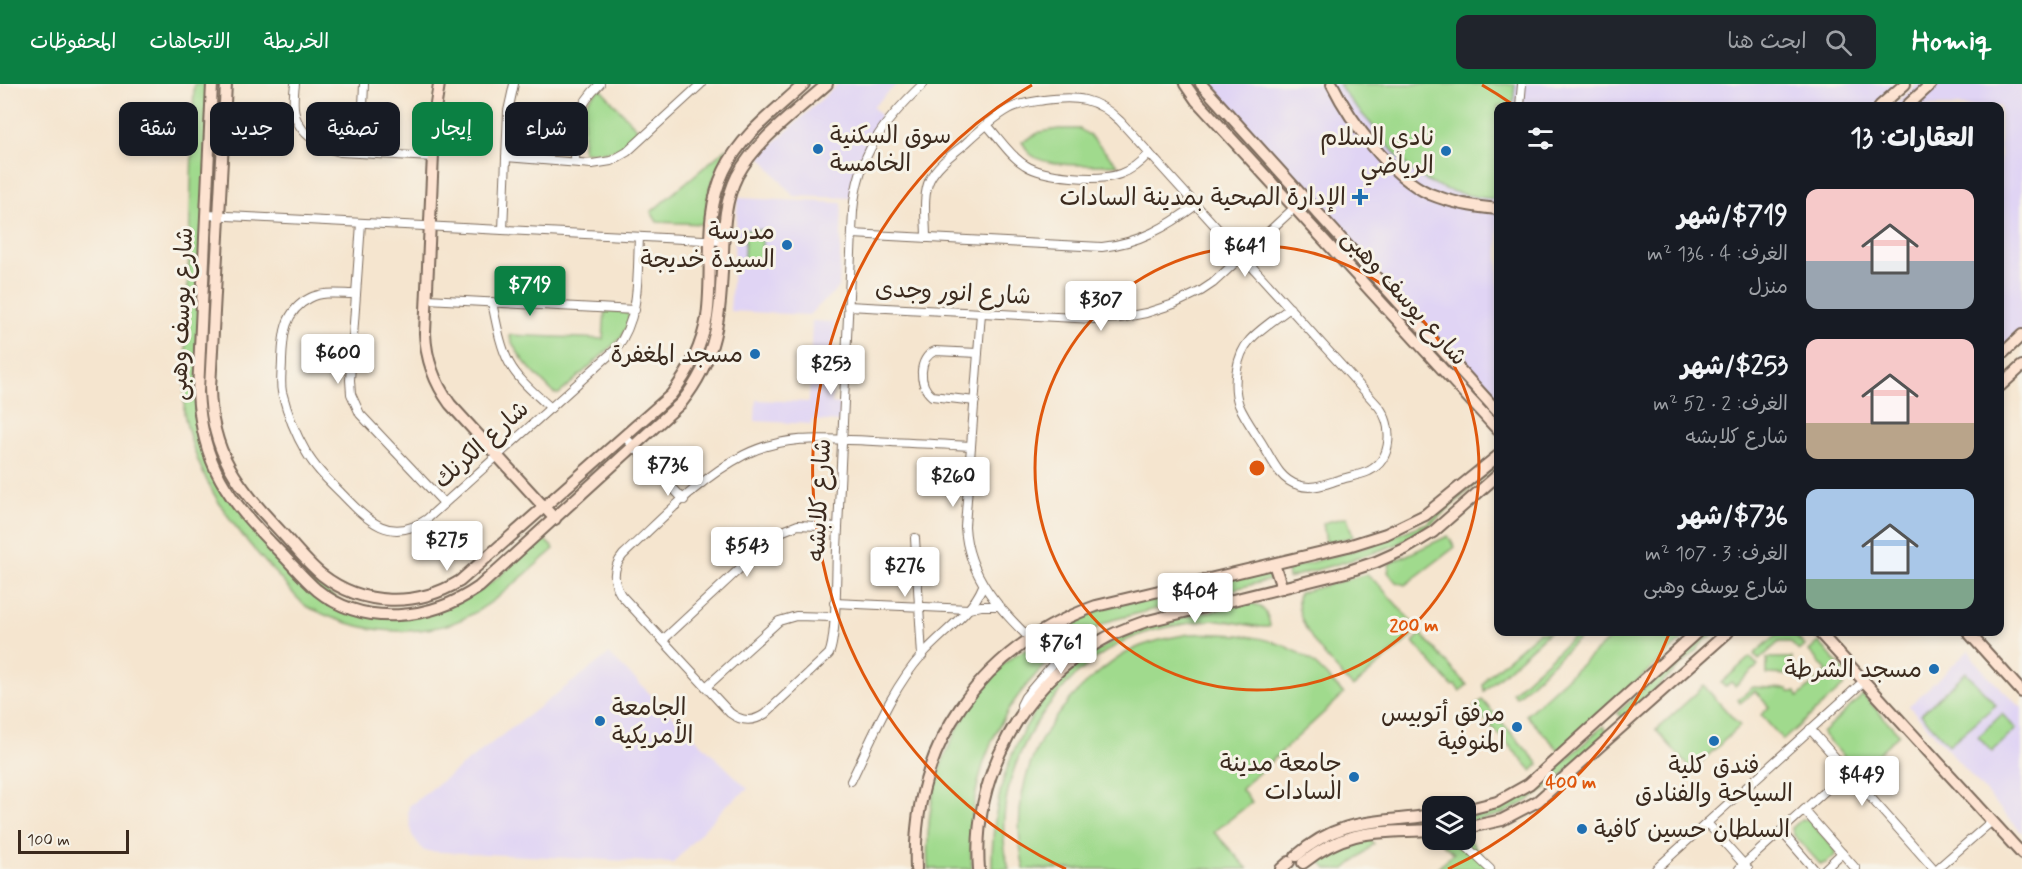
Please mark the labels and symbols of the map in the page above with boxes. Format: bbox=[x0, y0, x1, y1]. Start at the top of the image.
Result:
place label: سوق السكنية الخامسة bbox=[830, 121, 951, 180]
place label: نادي السلام الرياضي bbox=[1320, 123, 1434, 186]
marker: سوق السكنية الخامسة bbox=[811, 142, 825, 156]
marker: نادي السلام الرياضي bbox=[1439, 144, 1453, 158]
place label: الإدارة الصحية بمدينة السادات bbox=[1060, 183, 1346, 214]
marker: الإدارة الصحية بمدينة السادات bbox=[1351, 188, 1369, 206]
place label: مدرسة السيدة خديجة bbox=[640, 217, 775, 276]
street label: شارع يوسف وهبى bbox=[1334, 223, 1473, 373]
street label: شارع يوسف وهبى bbox=[164, 227, 201, 401]
pin: $641 bbox=[1209, 227, 1281, 278]
marker: مدرسة السيدة خديجة bbox=[780, 238, 794, 252]
pin: $719 bbox=[494, 266, 566, 317]
street label: شارع انور وجدى bbox=[874, 274, 1032, 313]
pin: $307 bbox=[1065, 281, 1137, 332]
pin: $600 bbox=[302, 334, 374, 385]
place label: مسجد المغفرة bbox=[611, 340, 743, 371]
pin: $253 bbox=[795, 345, 867, 396]
marker: مسجد المغفرة bbox=[748, 347, 762, 361]
street label: شارع الكرنك bbox=[428, 394, 536, 496]
street label: شارع كلابشه bbox=[802, 438, 839, 562]
pin: $736 bbox=[632, 446, 704, 497]
pin: $260 bbox=[917, 457, 989, 508]
centre of rings bbox=[1247, 458, 1267, 478]
pin: $275 bbox=[411, 521, 483, 572]
pin: $543 bbox=[711, 527, 783, 578]
pin: $276 bbox=[869, 547, 941, 598]
pin: $404 bbox=[1159, 573, 1231, 624]
text: 200 m bbox=[1389, 614, 1439, 638]
pin: $761 bbox=[1025, 624, 1097, 675]
place label: مسجد الشرطة bbox=[1785, 655, 1922, 686]
marker: مسجد الشرطة bbox=[1927, 662, 1941, 676]
place label: الجامعة الأمريكية bbox=[612, 693, 693, 752]
place label: مرفق أتوبيس المنوفية bbox=[1381, 698, 1505, 758]
marker: الجامعة الأمريكية bbox=[593, 714, 607, 728]
marker: مرفق أتوبيس المنوفية bbox=[1510, 720, 1524, 734]
marker: فندق كلية السياحة والفنادق bbox=[1707, 734, 1721, 748]
place label: جامعة مدينة السادات bbox=[1220, 749, 1342, 808]
place label: فندق كلية السياحة والفنادق bbox=[1635, 751, 1793, 810]
pin: $449 bbox=[1826, 756, 1898, 807]
marker: جامعة مدينة السادات bbox=[1347, 770, 1361, 784]
text: 400 m bbox=[1546, 771, 1596, 795]
place label: السلطان حسين كافية bbox=[1594, 815, 1790, 846]
marker: السلطان حسين كافية bbox=[1575, 822, 1589, 836]
scale bar bbox=[18, 827, 129, 854]

